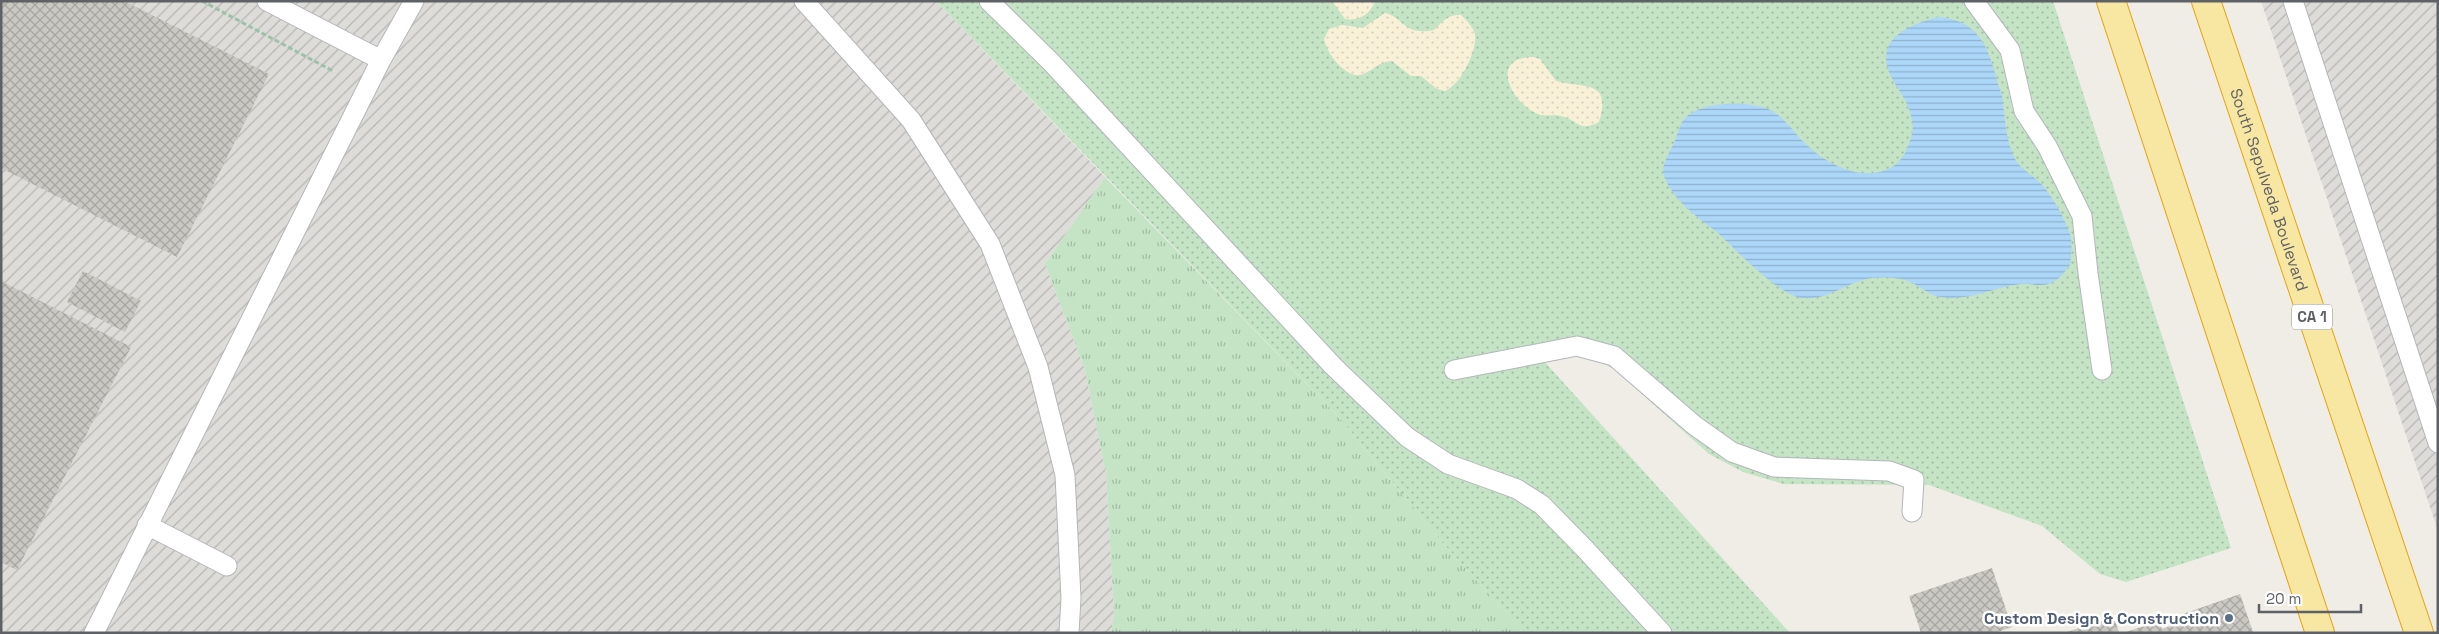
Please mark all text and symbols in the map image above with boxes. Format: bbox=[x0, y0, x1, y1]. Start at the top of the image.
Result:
street label: South Sepulveda Boulevard bbox=[2225, 86, 2313, 294]
road number: CA 1 bbox=[2292, 304, 2332, 330]
scale bar bbox=[2259, 582, 2362, 614]
text: 20 m bbox=[2266, 589, 2301, 608]
place label: Custom Design & Construction bbox=[1984, 608, 2219, 629]
marker: Custom Design & Construction bbox=[2223, 612, 2235, 624]

